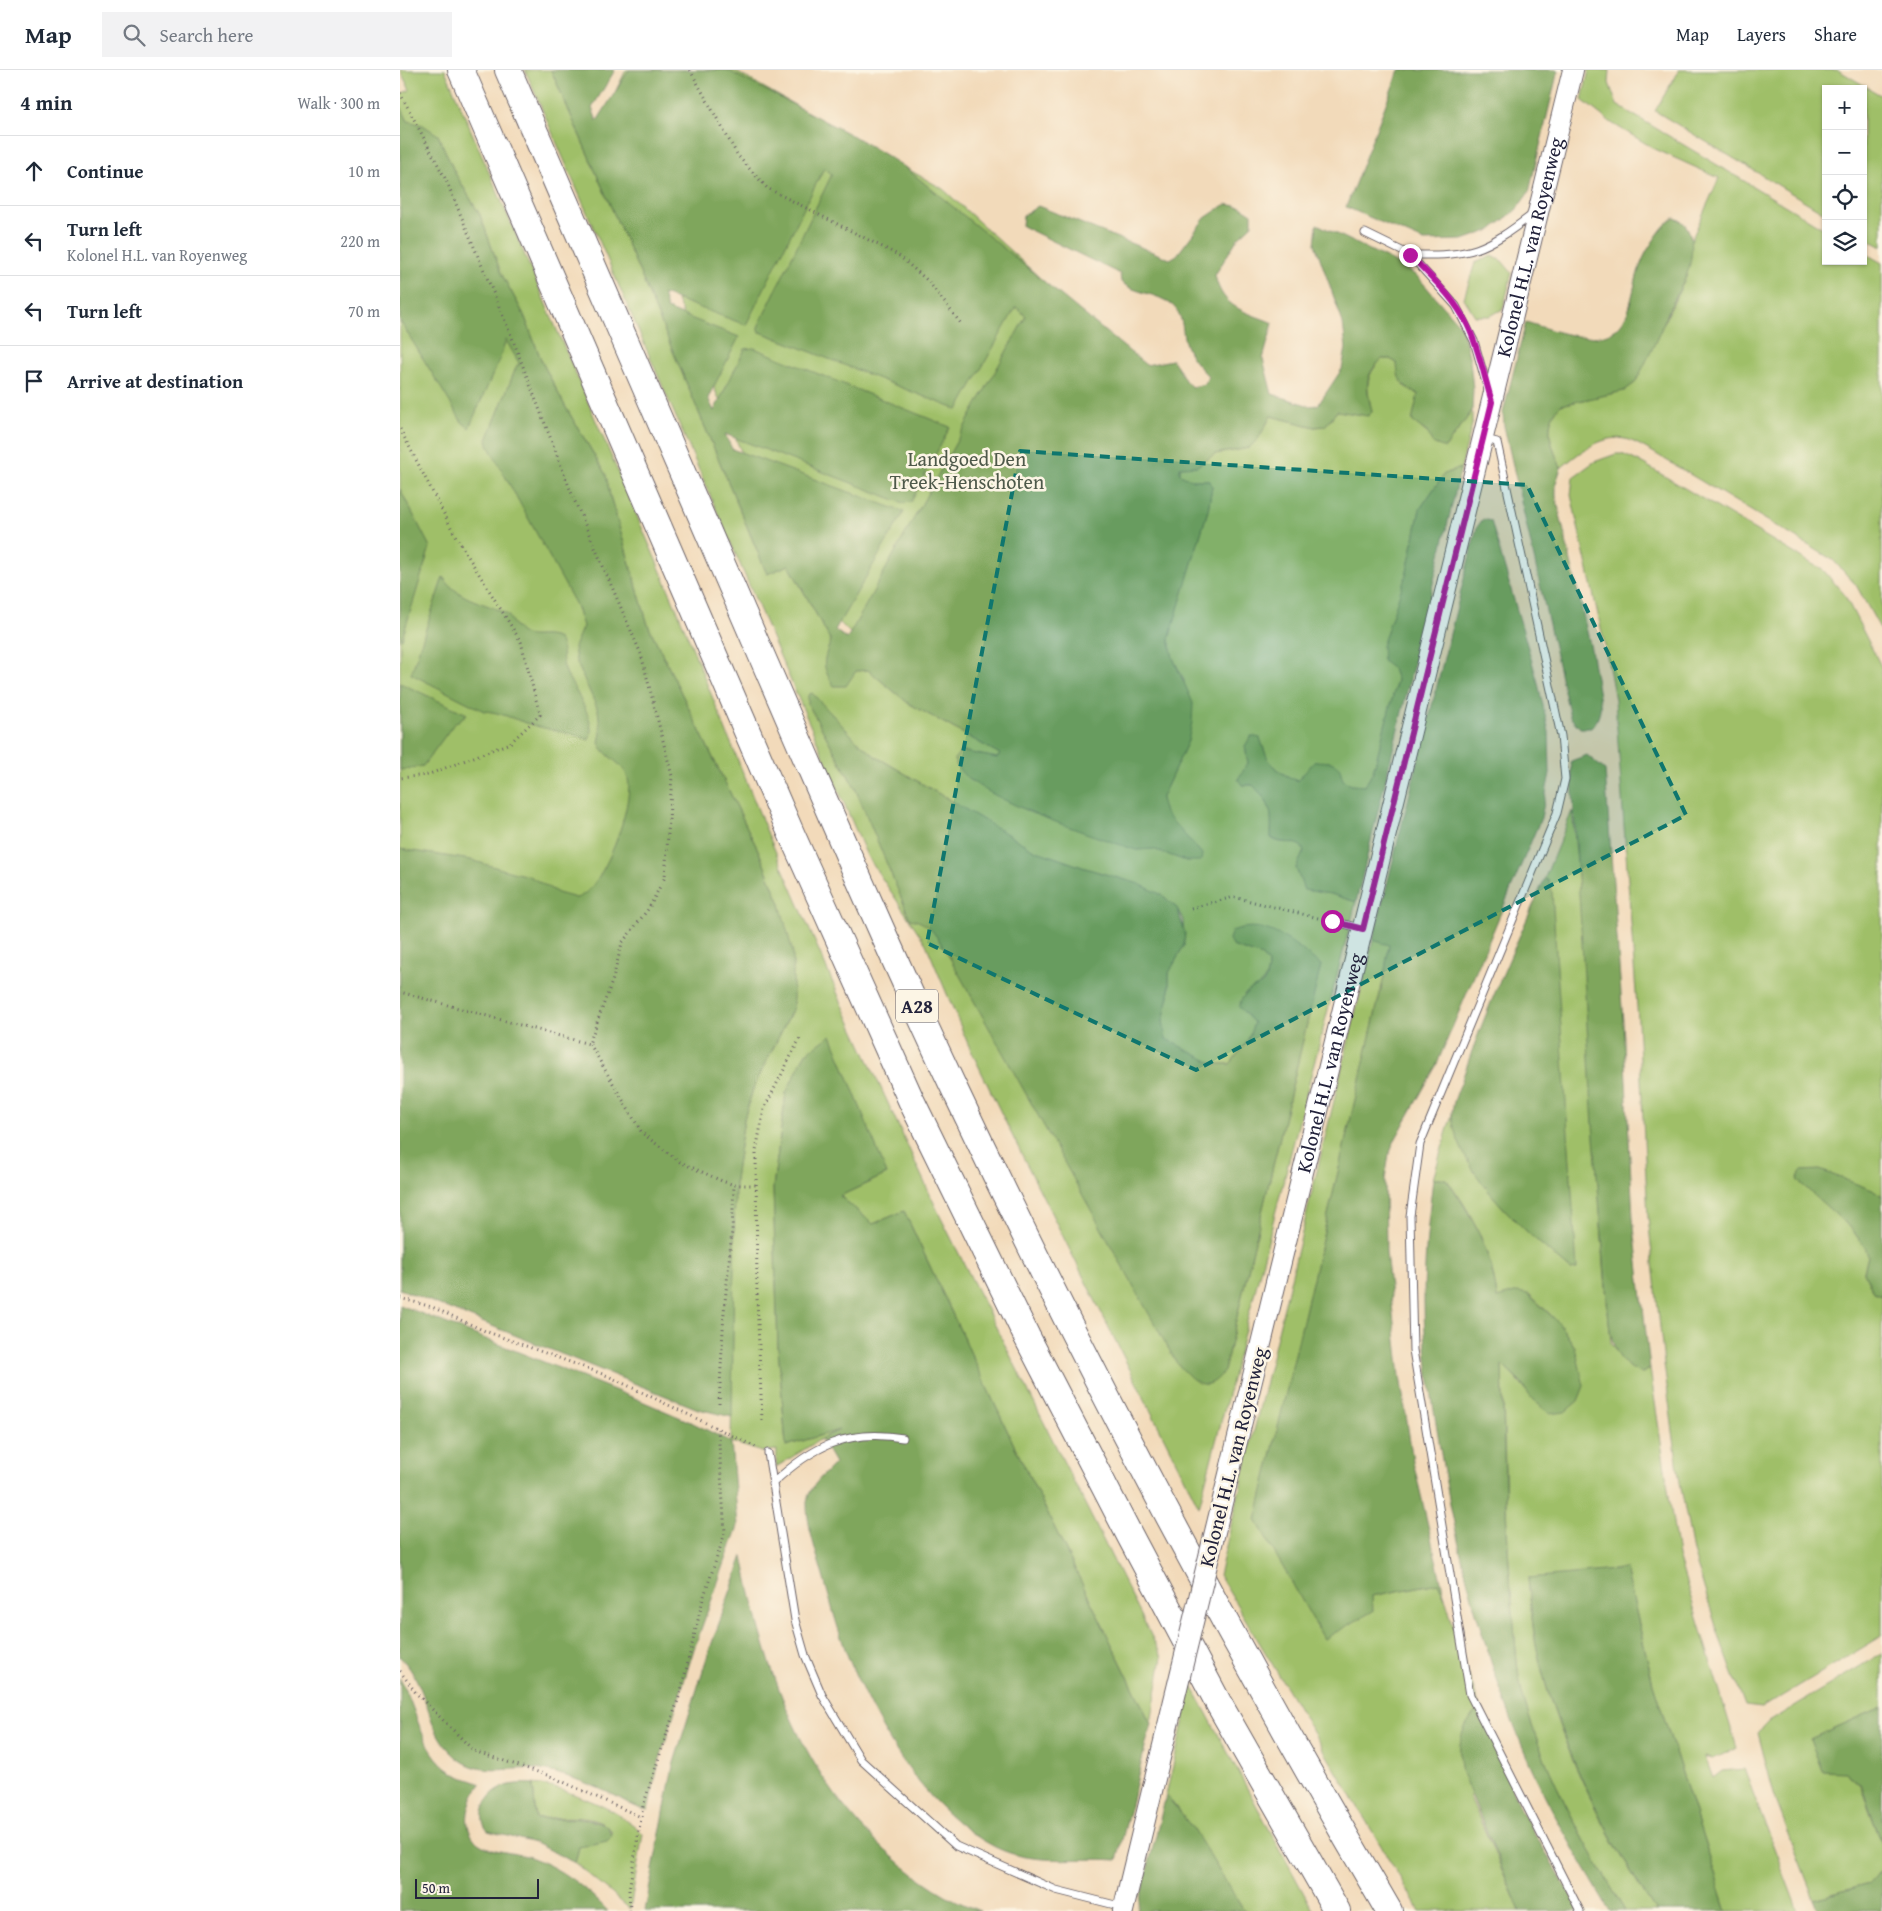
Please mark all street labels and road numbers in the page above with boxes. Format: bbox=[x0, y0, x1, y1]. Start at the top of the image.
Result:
street label: Kolonel H.L. van Royenweg bbox=[1488, 134, 1570, 360]
street label: Kolonel H.L. van Royenweg bbox=[1288, 950, 1370, 1176]
road number: A28 bbox=[896, 989, 938, 1022]
street label: Kolonel H.L. van Royenweg bbox=[1191, 1344, 1274, 1570]

